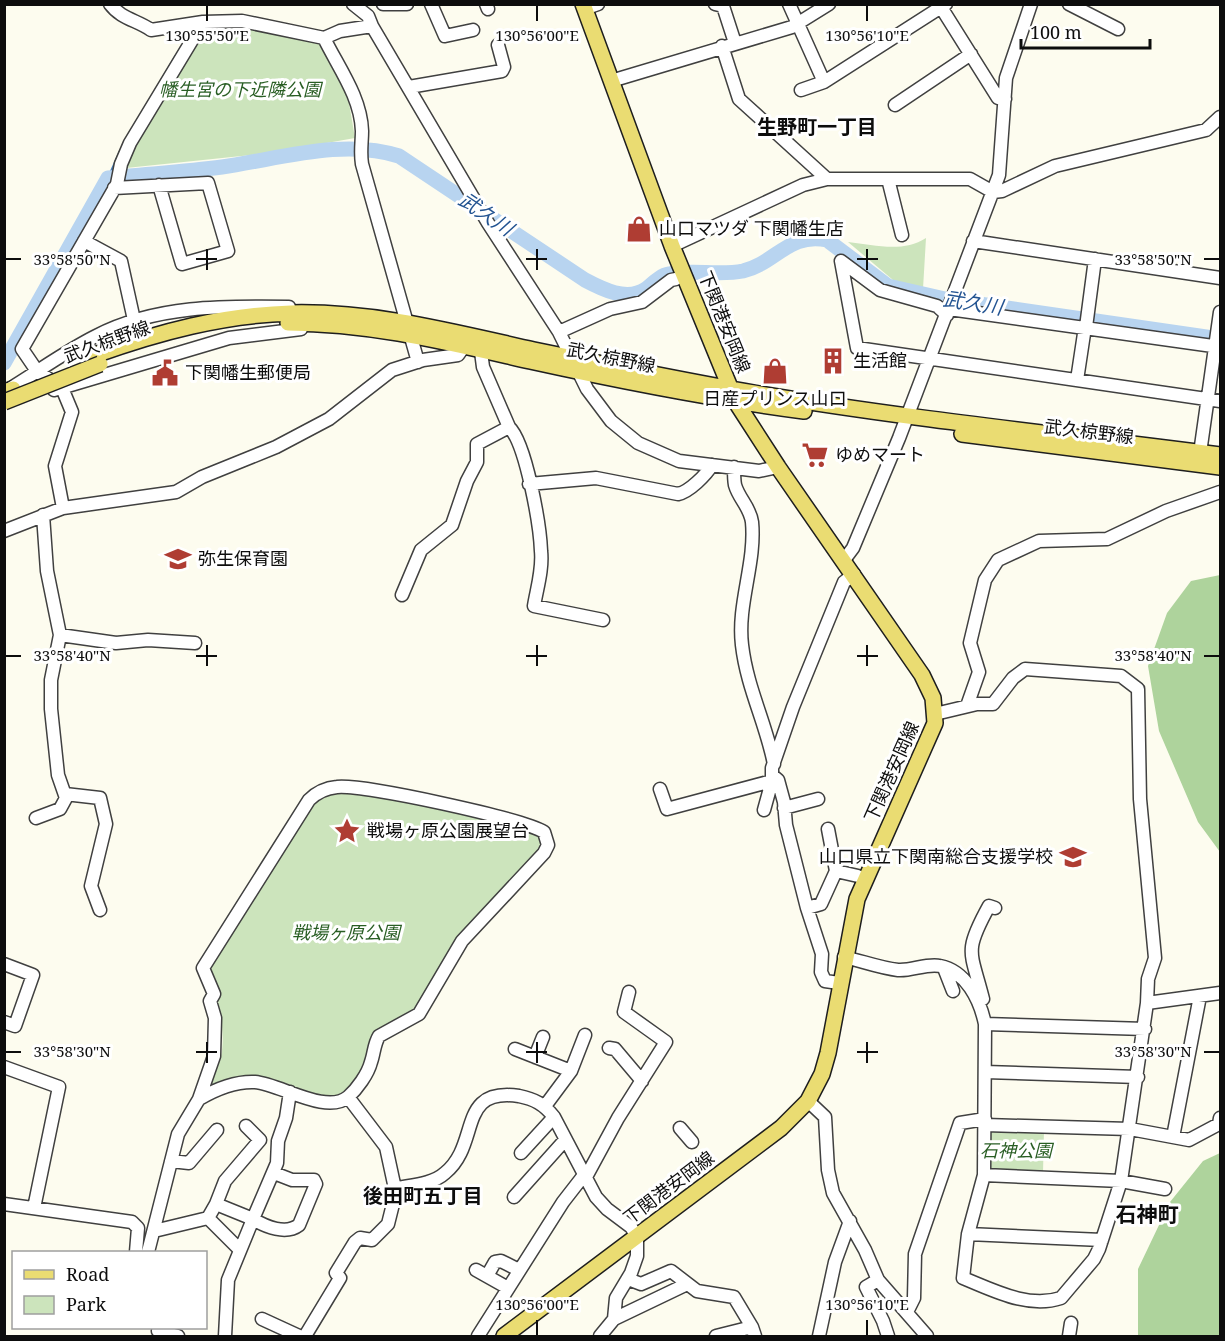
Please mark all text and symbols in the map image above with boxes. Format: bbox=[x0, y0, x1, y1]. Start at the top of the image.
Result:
scale bar bbox=[1021, 12, 1150, 50]
text: 100 m bbox=[1030, 20, 1082, 44]
text: 130°55'50"E bbox=[165, 25, 249, 45]
text: 130°56'00"E bbox=[495, 25, 579, 45]
text: 130°56'10"E bbox=[825, 25, 909, 45]
park label: 幡生宮の下近隣公園 bbox=[159, 77, 324, 101]
district label: 生野町一丁目 bbox=[757, 113, 877, 140]
water label: 武久川 bbox=[454, 186, 520, 243]
shop icon: 山口マツダ 下関幡生店 bbox=[624, 214, 654, 244]
place label: 山口マツダ 下関幡生店 bbox=[659, 216, 844, 240]
text: 33°58'50"N bbox=[33, 249, 111, 269]
text: 33°58'50"N bbox=[1114, 249, 1192, 269]
street label: 下関港安岡線 bbox=[694, 267, 756, 376]
water label: 武久川 bbox=[941, 284, 1007, 321]
street label: 武久椋野線 bbox=[60, 314, 153, 368]
street label: 武久椋野線 bbox=[565, 337, 658, 377]
building icon: 生活館 bbox=[818, 346, 848, 376]
place label: 生活館 bbox=[853, 348, 907, 372]
shop icon: 日産プリンス山口 bbox=[760, 356, 790, 386]
public building icon: 下関幡生郵便局 bbox=[150, 358, 180, 388]
place label: 下関幡生郵便局 bbox=[185, 360, 311, 384]
place label: 日産プリンス山口 bbox=[703, 386, 847, 410]
street label: 武久椋野線 bbox=[1043, 414, 1135, 448]
supermarket icon: ゆめマート bbox=[800, 440, 830, 470]
place label: ゆめマート bbox=[835, 442, 925, 466]
school or university icon: 弥生保育園 bbox=[163, 544, 193, 574]
place label: 弥生保育園 bbox=[198, 546, 288, 570]
text: 33°58'40"N bbox=[33, 645, 111, 665]
text: 33°58'40"N bbox=[1114, 645, 1192, 665]
street label: 下関港安岡線 bbox=[858, 717, 924, 826]
place icon: 戦場ヶ原公園展望台 bbox=[332, 816, 362, 846]
place label: 戦場ヶ原公園展望台 bbox=[367, 818, 529, 842]
school or university icon: 山口県立下関南総合支援学校 bbox=[1058, 842, 1088, 872]
place label: 山口県立下関南総合支援学校 bbox=[819, 844, 1053, 868]
park label: 戦場ヶ原公園 bbox=[292, 920, 403, 944]
text: 33°58'30"N bbox=[33, 1041, 111, 1061]
text: 33°58'30"N bbox=[1114, 1041, 1192, 1061]
park label: 石神公園 bbox=[980, 1138, 1055, 1162]
street label: 下関港安岡線 bbox=[618, 1145, 719, 1229]
district label: 後田町五丁目 bbox=[363, 1182, 483, 1209]
district label: 石神町 bbox=[1116, 1200, 1179, 1228]
legend bbox=[12, 1251, 207, 1329]
text: Road bbox=[66, 1262, 109, 1286]
text: Park bbox=[66, 1292, 106, 1316]
text: 130°56'00"E bbox=[495, 1294, 579, 1314]
text: 130°56'10"E bbox=[825, 1294, 909, 1314]

